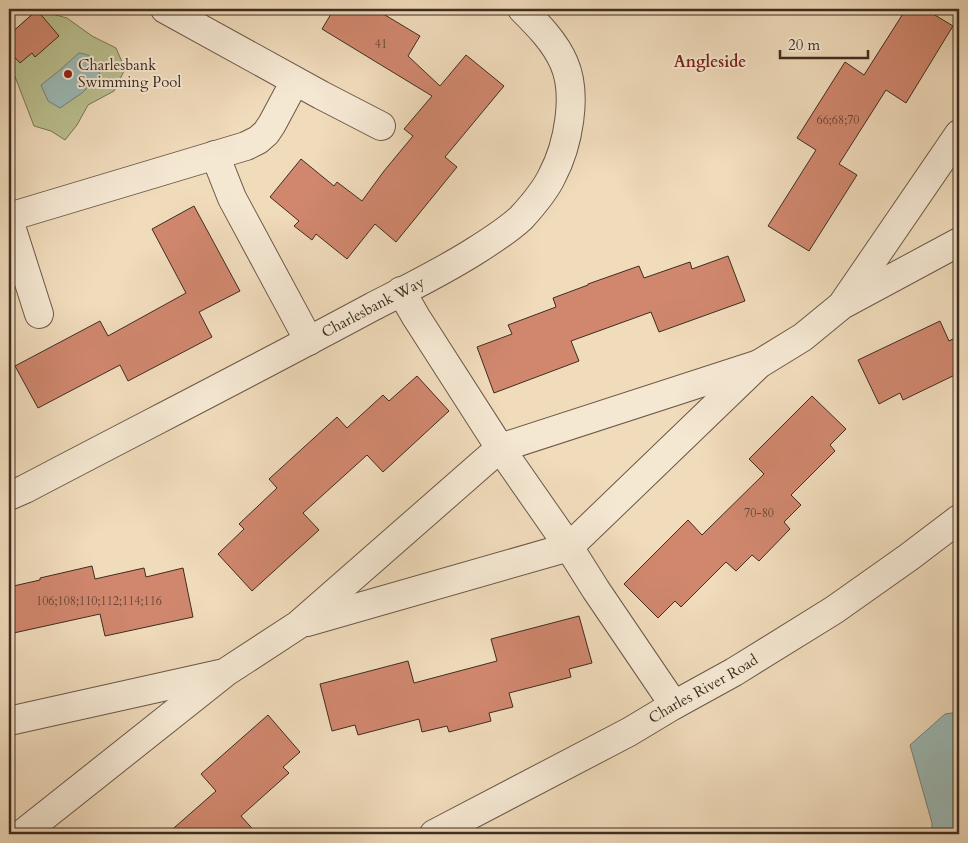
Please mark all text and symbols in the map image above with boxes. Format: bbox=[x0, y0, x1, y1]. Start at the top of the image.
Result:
scale bar bbox=[780, 28, 868, 60]
text: 20 m bbox=[788, 35, 820, 55]
house number: 41 bbox=[375, 36, 387, 52]
district label: Angleside bbox=[674, 51, 746, 73]
place label: Charlesbank Swimming Pool bbox=[78, 55, 181, 92]
marker: Charlesbank Swimming Pool bbox=[62, 68, 74, 80]
house number: 66;68;70 bbox=[817, 112, 859, 128]
street label: Charlesbank Way bbox=[318, 272, 428, 342]
house number: 70-80 bbox=[744, 505, 774, 521]
house number: 106;108;110;112;114;116 bbox=[36, 593, 162, 609]
street label: Charles River Road bbox=[645, 650, 762, 728]

